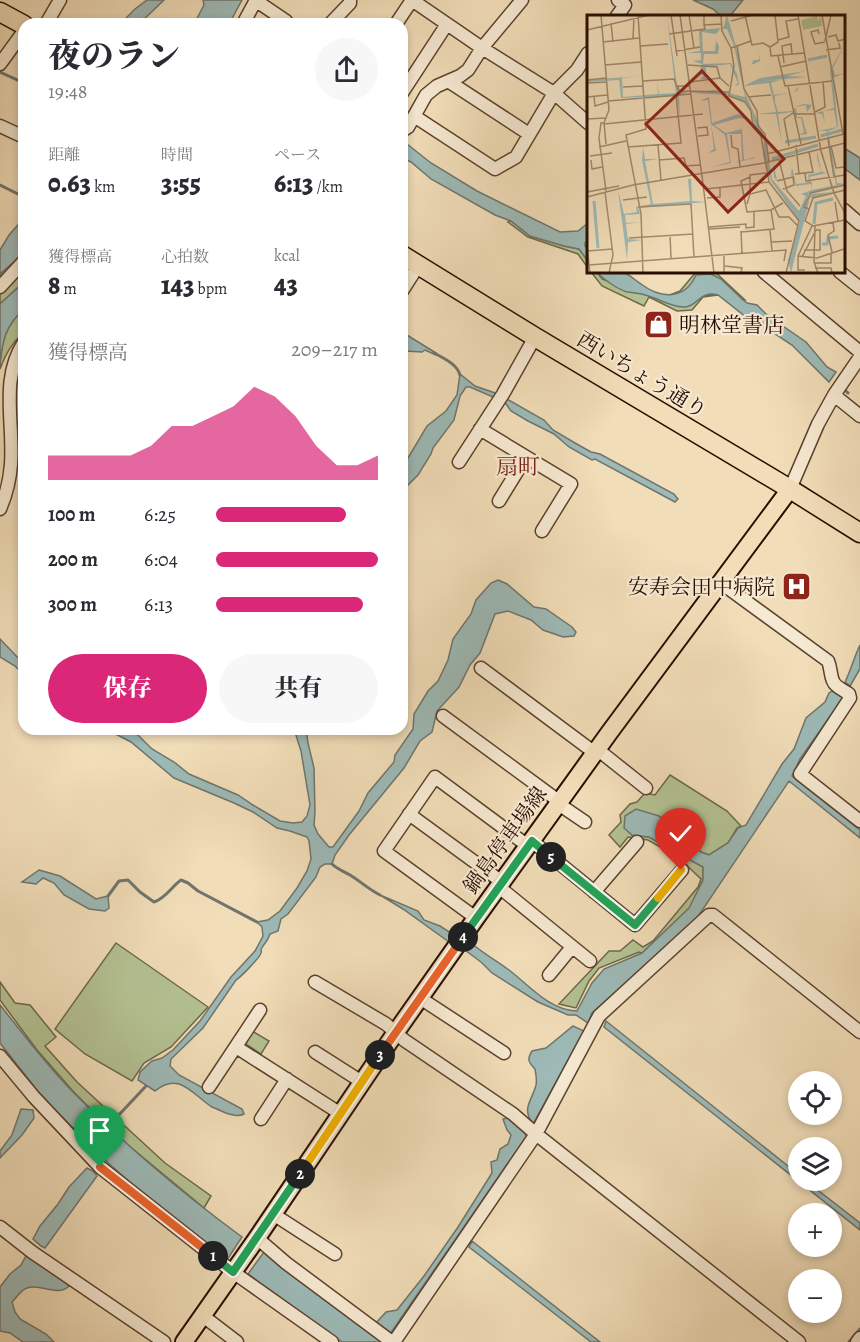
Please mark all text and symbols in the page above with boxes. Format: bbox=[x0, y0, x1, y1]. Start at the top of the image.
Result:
inset map bbox=[587, 15, 845, 273]
text: 夜のラン bbox=[48, 33, 180, 78]
button: share bbox=[315, 38, 378, 101]
text: 19:48 bbox=[48, 78, 87, 105]
text: 距離 bbox=[48, 144, 80, 166]
text: 時間 bbox=[161, 144, 193, 166]
text: ペース bbox=[274, 144, 321, 166]
text: 0.63 bbox=[48, 166, 91, 201]
text: 3:55 bbox=[161, 166, 201, 201]
text: 6:13 bbox=[274, 166, 313, 201]
text: km bbox=[91, 176, 115, 198]
text: /km bbox=[313, 176, 343, 198]
text: kcal bbox=[274, 245, 300, 267]
text: 獲得標高 bbox=[48, 246, 112, 268]
text: 心拍数 bbox=[161, 246, 209, 268]
text: 43 bbox=[274, 267, 298, 302]
text: 8 bbox=[48, 268, 60, 303]
text: 143 bbox=[161, 268, 194, 303]
text: m bbox=[60, 278, 77, 300]
text: bpm bbox=[194, 278, 227, 300]
shop icon: 明林堂書店 bbox=[642, 309, 674, 341]
place label: 明林堂書店 bbox=[679, 311, 784, 339]
street label: 西いちょう通り bbox=[572, 325, 712, 425]
text: 209–217 m bbox=[291, 336, 378, 363]
text: 獲得標高 bbox=[48, 339, 128, 366]
district label: 扇町 bbox=[496, 452, 540, 482]
text: 100 m bbox=[48, 501, 96, 528]
text: 6:25 bbox=[144, 501, 176, 528]
text: 200 m bbox=[48, 546, 98, 573]
text: 6:04 bbox=[144, 546, 178, 573]
hospital icon: 安寿会田中病院 bbox=[780, 571, 812, 603]
place label: 安寿会田中病院 bbox=[628, 573, 775, 601]
text: 300 m bbox=[48, 591, 97, 618]
text: 6:13 bbox=[144, 591, 173, 618]
button: 保存 bbox=[48, 654, 207, 723]
button: 共有 bbox=[219, 654, 378, 723]
street label: 鍋島停車場線 bbox=[457, 781, 553, 899]
pin bbox=[655, 808, 706, 870]
icon: check bbox=[664, 817, 697, 850]
pin: 5 bbox=[536, 842, 566, 872]
text: 5 bbox=[548, 846, 554, 868]
pin: 4 bbox=[448, 922, 478, 952]
text: 4 bbox=[459, 926, 467, 948]
pin: 3 bbox=[365, 1040, 395, 1070]
text: 3 bbox=[377, 1044, 383, 1066]
map controls bbox=[788, 1071, 842, 1323]
button: locate bbox=[788, 1071, 842, 1125]
pin bbox=[74, 1105, 125, 1167]
icon: arrive bbox=[83, 1114, 116, 1147]
button: layers bbox=[788, 1137, 842, 1191]
pin: 2 bbox=[285, 1159, 315, 1189]
text: 2 bbox=[296, 1163, 304, 1185]
button: + bbox=[788, 1203, 842, 1257]
pin: 1 bbox=[198, 1241, 228, 1271]
text: 1 bbox=[210, 1245, 216, 1267]
button: − bbox=[788, 1269, 842, 1323]

